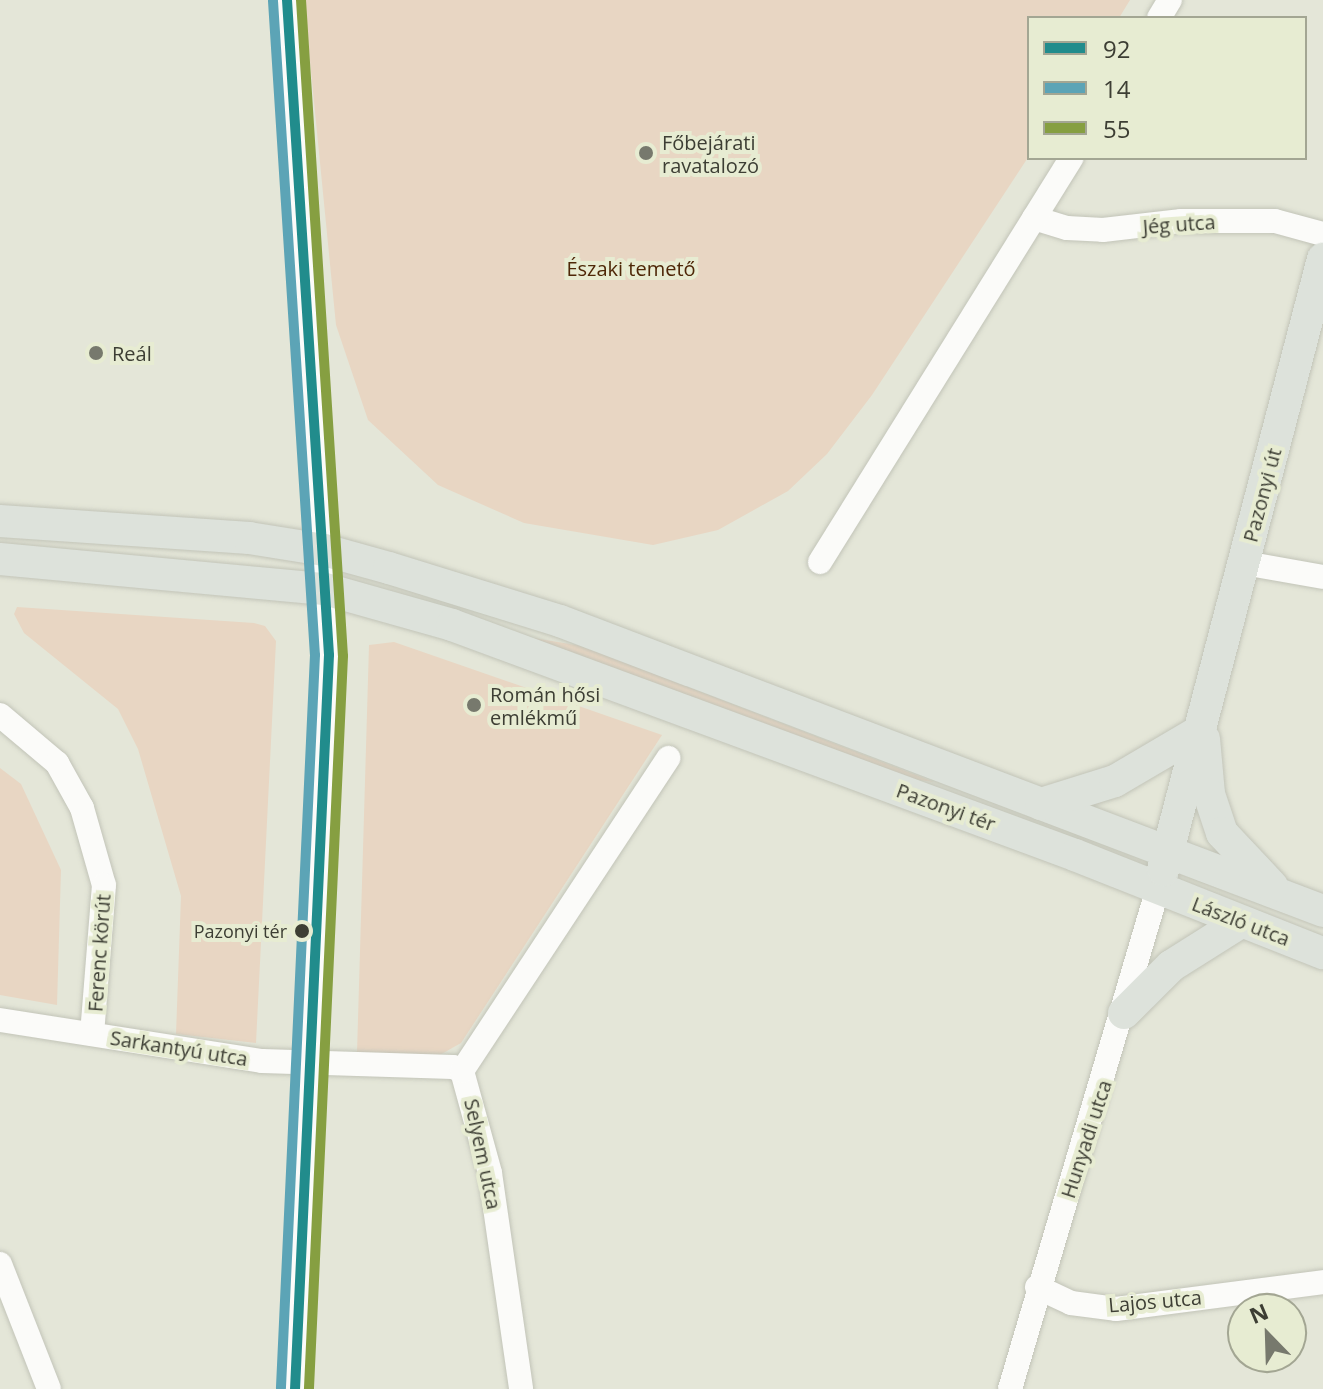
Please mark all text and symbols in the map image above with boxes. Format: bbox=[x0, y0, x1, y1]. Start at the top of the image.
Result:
legend bbox=[1027, 16, 1307, 160]
text: 92 bbox=[1103, 32, 1130, 65]
text: 14 bbox=[1103, 72, 1130, 105]
text: 55 bbox=[1103, 112, 1130, 145]
place label: Főbejárati ravatalozó bbox=[662, 130, 759, 177]
marker: Főbejárati ravatalozó bbox=[637, 144, 655, 162]
street label: Jég utca bbox=[1142, 209, 1216, 239]
park label: Északi temető bbox=[566, 256, 696, 280]
place label: Reál bbox=[112, 341, 152, 365]
marker: Reál bbox=[87, 344, 105, 362]
street label: Pazonyi út bbox=[1238, 445, 1286, 545]
place label: Román hősi emlékmű bbox=[490, 682, 600, 729]
marker: Román hősi emlékmű bbox=[465, 696, 483, 714]
street label: Pazonyi tér bbox=[893, 778, 999, 836]
street label: László utca bbox=[1189, 891, 1293, 951]
street label: Ferenc körút bbox=[83, 893, 115, 1013]
place label: Pazonyi tér bbox=[194, 920, 287, 942]
marker: Pazonyi tér bbox=[294, 923, 310, 939]
street label: Sarkantyú utca bbox=[109, 1025, 249, 1071]
street label: Hunyadi utca bbox=[1056, 1077, 1116, 1201]
street label: Selyem utca bbox=[460, 1097, 506, 1211]
street label: Lajos utca bbox=[1107, 1285, 1203, 1317]
north arrow bbox=[1227, 1293, 1307, 1373]
text: N bbox=[1244, 1295, 1272, 1330]

